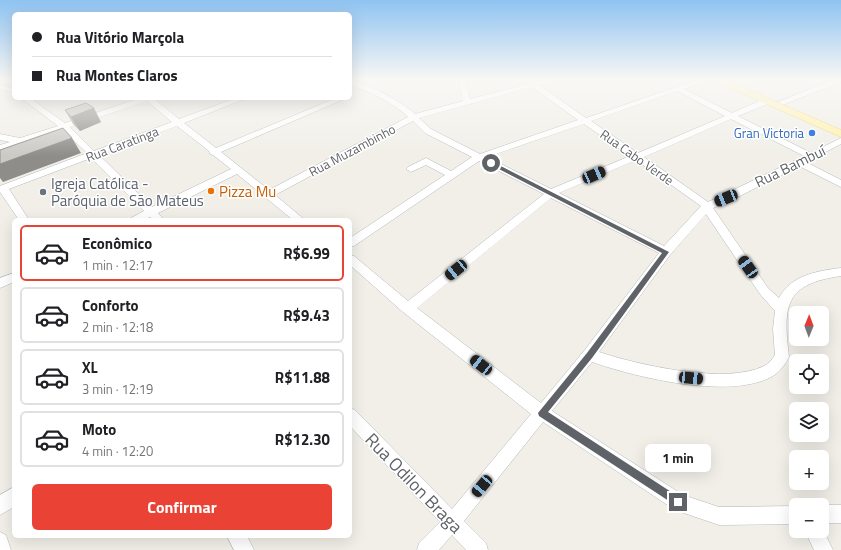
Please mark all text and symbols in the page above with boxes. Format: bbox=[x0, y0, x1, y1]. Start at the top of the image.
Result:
text: Rua Vitório Marçola bbox=[56, 26, 184, 49]
text: Rua Montes Claros bbox=[56, 64, 178, 87]
street label: Rua Muzambinho bbox=[305, 119, 399, 181]
street label: Rua Caratinga bbox=[83, 121, 162, 167]
place label: Gran Victoria bbox=[734, 123, 804, 143]
street label: Rua Cabo Verde bbox=[596, 124, 678, 190]
marker: Gran Victoria bbox=[807, 128, 817, 138]
street label: Rua Bambuí bbox=[751, 138, 831, 193]
route start bbox=[482, 154, 500, 172]
car bbox=[581, 165, 607, 185]
place label: Igreja Católica - Paróquia de São Mateus bbox=[51, 172, 204, 212]
place label: Pizza Mu bbox=[219, 180, 276, 203]
marker: Pizza Mu bbox=[206, 186, 216, 196]
marker: Igreja Católica - Paróquia de São Mateus bbox=[38, 187, 48, 197]
car bbox=[713, 188, 739, 208]
text: Econômico bbox=[82, 232, 152, 255]
icon: car bbox=[34, 235, 70, 271]
text: R$6.99 bbox=[283, 242, 330, 265]
car bbox=[736, 254, 760, 280]
text: 1 min · 12:17 bbox=[82, 255, 153, 275]
car bbox=[443, 258, 469, 282]
text: Conforto bbox=[82, 294, 139, 317]
icon: car bbox=[34, 297, 70, 333]
text: R$9.43 bbox=[283, 304, 330, 327]
north arrow bbox=[789, 306, 829, 346]
map controls bbox=[789, 306, 829, 538]
text: 2 min · 12:18 bbox=[82, 317, 153, 337]
car bbox=[468, 353, 494, 377]
button: locate bbox=[789, 354, 829, 394]
text: XL bbox=[82, 356, 98, 379]
icon: car bbox=[34, 359, 70, 395]
text: R$11.88 bbox=[275, 366, 330, 389]
car bbox=[679, 371, 703, 385]
text: 3 min · 12:19 bbox=[82, 379, 153, 399]
button: layers bbox=[789, 402, 829, 442]
text: Moto bbox=[82, 418, 116, 441]
icon: car bbox=[34, 421, 70, 457]
street label: Rua Odilon Braga bbox=[359, 427, 469, 539]
text: R$12.30 bbox=[275, 428, 330, 451]
text: 4 min · 12:20 bbox=[82, 441, 153, 461]
callout: 1 min bbox=[645, 444, 711, 472]
text: 1 min bbox=[662, 448, 694, 468]
button: + bbox=[789, 450, 829, 490]
car bbox=[470, 473, 494, 499]
button: Confirmar bbox=[32, 484, 332, 530]
route end bbox=[669, 493, 687, 511]
button: − bbox=[789, 498, 829, 538]

